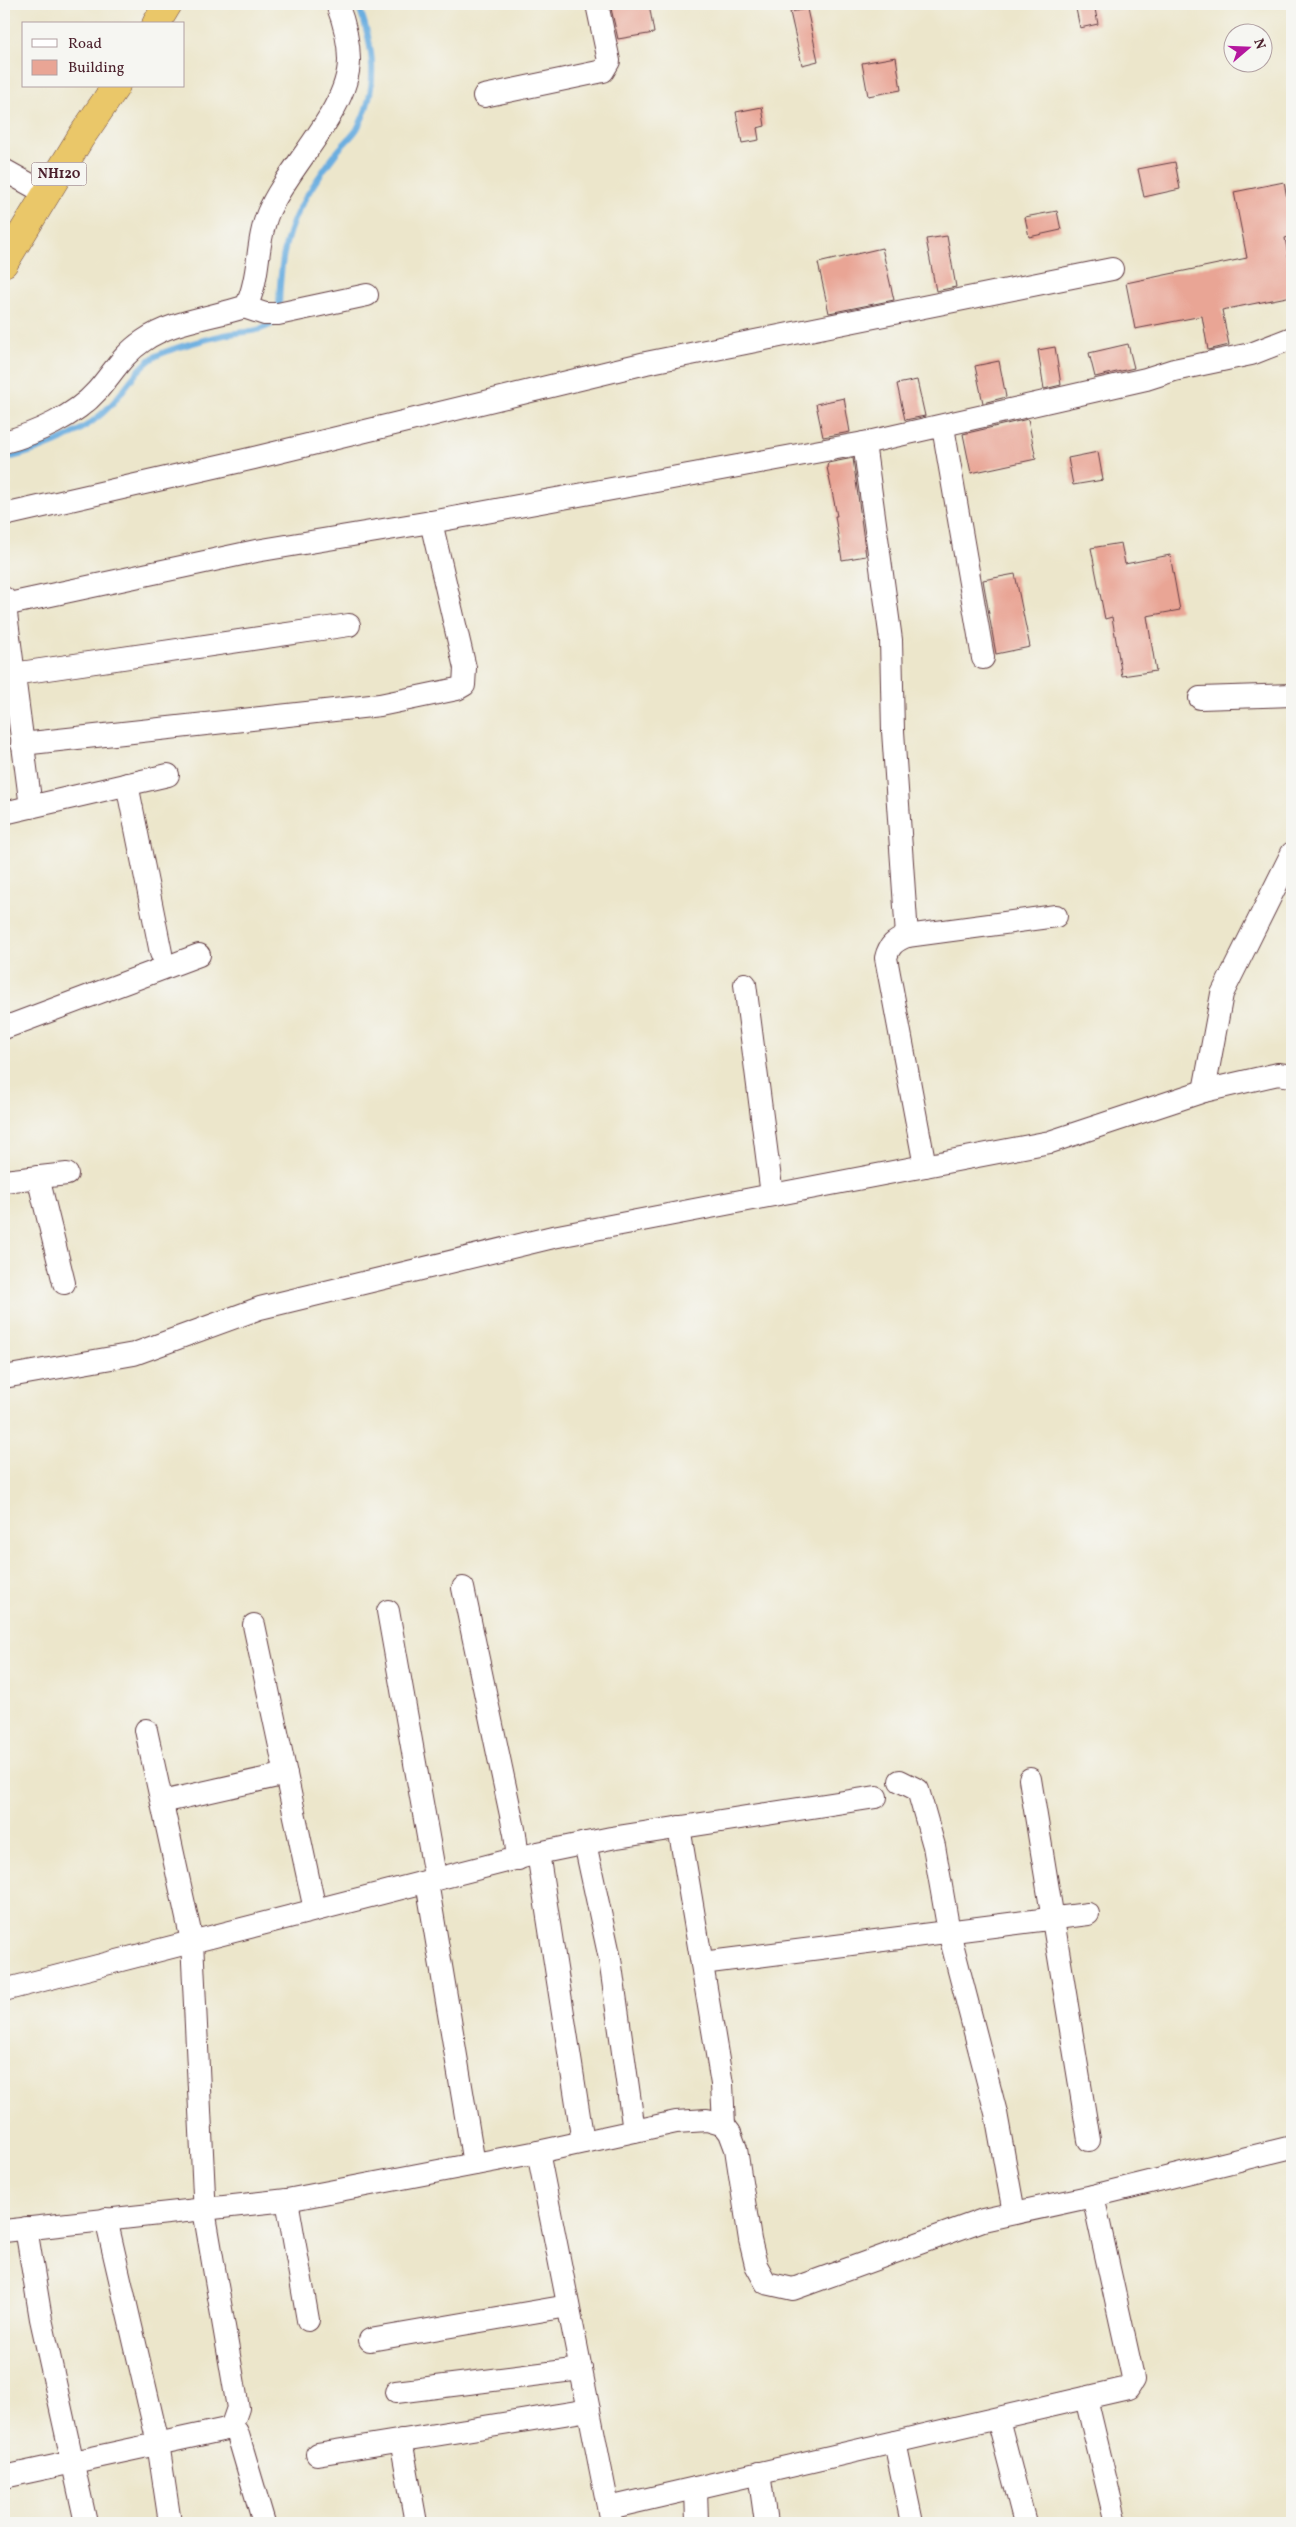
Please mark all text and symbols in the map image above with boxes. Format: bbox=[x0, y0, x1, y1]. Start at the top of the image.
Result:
legend bbox=[22, 22, 185, 88]
north arrow bbox=[1224, 22, 1274, 72]
text: Road bbox=[68, 34, 102, 55]
text: N bbox=[1248, 36, 1270, 52]
text: Building bbox=[68, 58, 125, 79]
road number: NH120 bbox=[32, 162, 86, 185]

